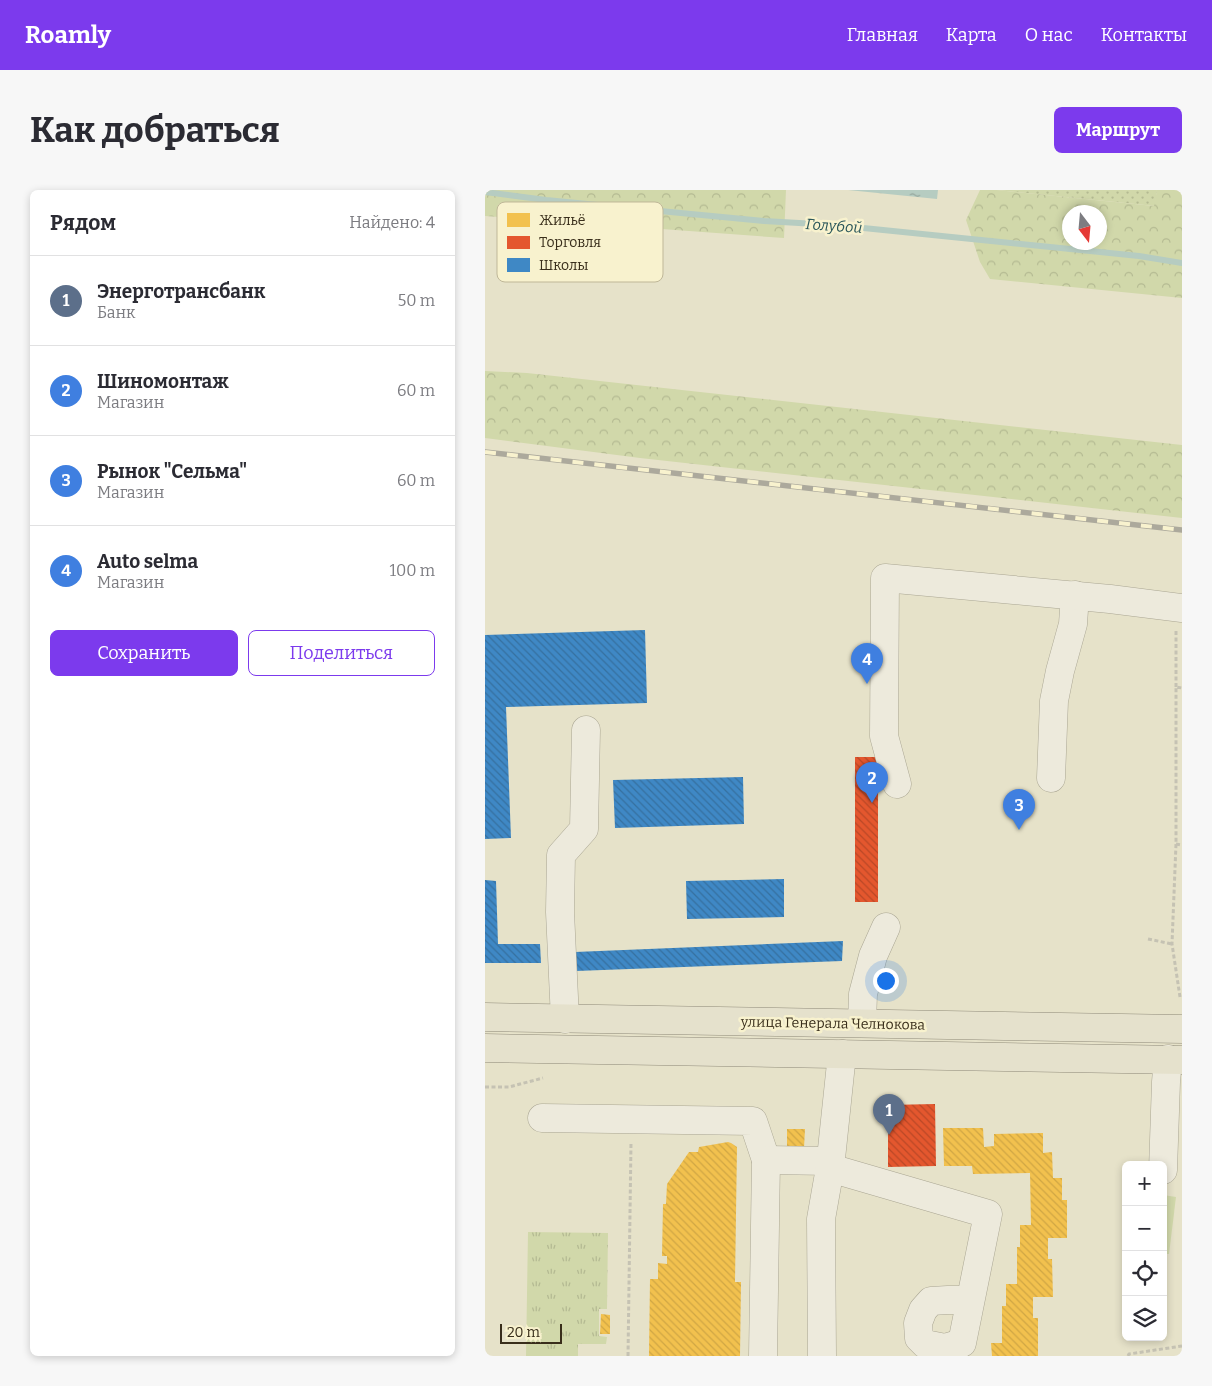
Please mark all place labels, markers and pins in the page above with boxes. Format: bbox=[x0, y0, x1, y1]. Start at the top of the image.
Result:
pin: 4 bbox=[851, 643, 883, 684]
pin: 2 bbox=[856, 762, 888, 803]
pin: 3 bbox=[1003, 789, 1035, 830]
pin: 1 bbox=[873, 1094, 905, 1135]

